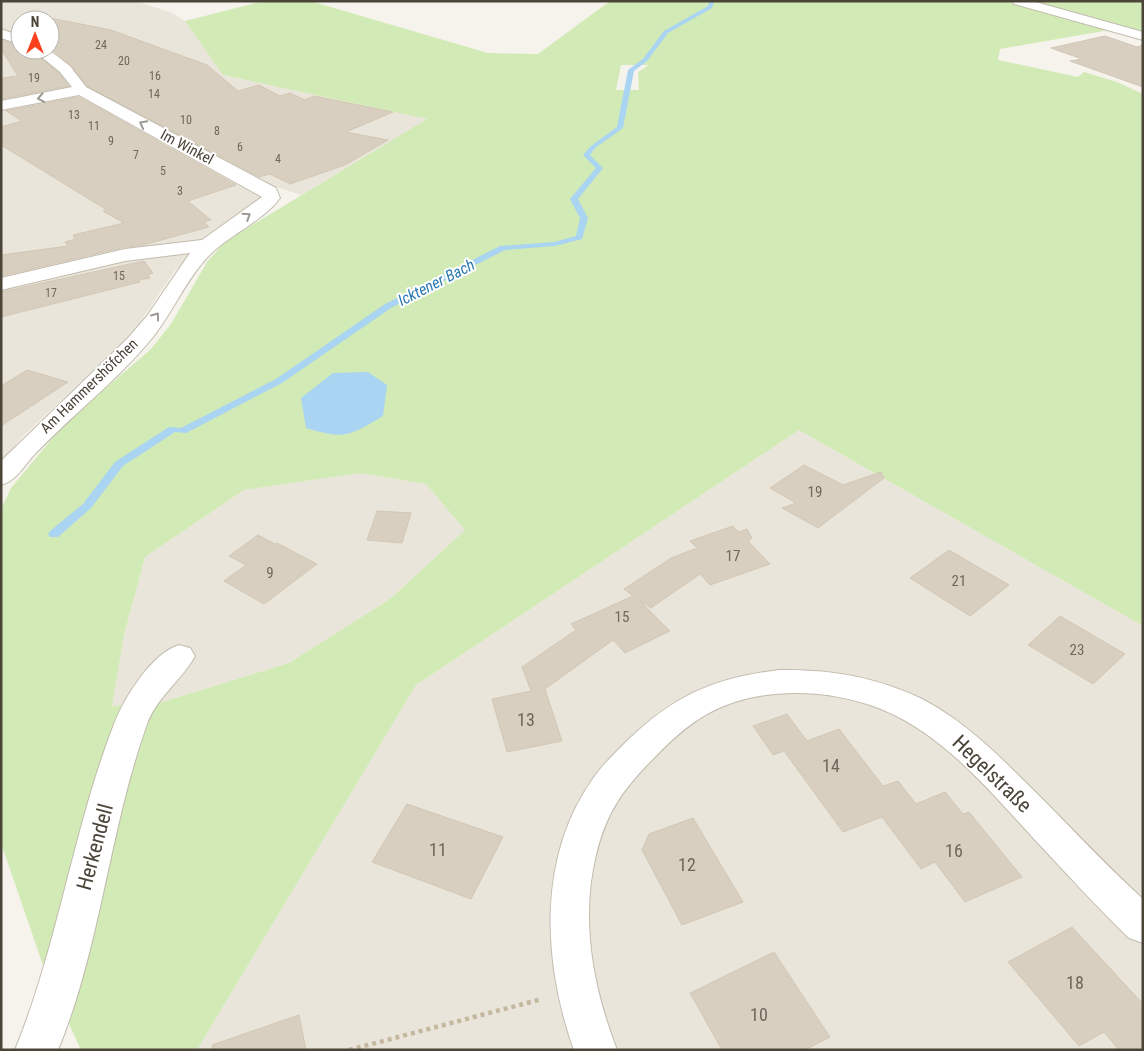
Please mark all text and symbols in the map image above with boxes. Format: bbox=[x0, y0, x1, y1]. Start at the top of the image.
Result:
north arrow bbox=[10, 10, 60, 60]
text: N bbox=[31, 14, 39, 30]
house number: 24 bbox=[95, 38, 107, 52]
house number: 20 bbox=[118, 54, 130, 68]
house number: 16 bbox=[149, 69, 161, 83]
house number: 19 bbox=[28, 71, 40, 85]
house number: 14 bbox=[148, 87, 160, 101]
one-way arrow bbox=[36, 93, 45, 103]
house number: 13 bbox=[68, 108, 80, 122]
house number: 10 bbox=[180, 113, 192, 127]
house number: 11 bbox=[88, 119, 100, 133]
one-way arrow bbox=[139, 120, 148, 130]
house number: 8 bbox=[214, 124, 220, 138]
street label: Im Winkel bbox=[157, 126, 217, 168]
house number: 9 bbox=[108, 134, 114, 148]
house number: 6 bbox=[237, 140, 243, 154]
house number: 7 bbox=[133, 148, 139, 162]
house number: 4 bbox=[275, 152, 281, 166]
house number: 5 bbox=[160, 164, 166, 178]
house number: 3 bbox=[177, 184, 183, 198]
one-way arrow bbox=[242, 213, 251, 222]
water label: Icktener Bach bbox=[395, 255, 478, 310]
house number: 15 bbox=[113, 269, 125, 283]
house number: 17 bbox=[45, 286, 57, 300]
one-way arrow bbox=[150, 312, 159, 322]
street label: Am Hammershöfchen bbox=[36, 335, 142, 437]
house number: 19 bbox=[808, 483, 822, 501]
house number: 17 bbox=[726, 547, 740, 565]
house number: 9 bbox=[266, 564, 274, 582]
house number: 21 bbox=[952, 572, 966, 590]
house number: 15 bbox=[615, 608, 629, 626]
house number: 23 bbox=[1070, 641, 1084, 659]
house number: 13 bbox=[517, 709, 535, 730]
street label: Hegelstraße bbox=[948, 730, 1037, 818]
house number: 14 bbox=[822, 755, 840, 776]
street label: Herkendell bbox=[72, 801, 118, 893]
house number: 11 bbox=[429, 839, 447, 860]
house number: 16 bbox=[945, 840, 963, 861]
house number: 12 bbox=[678, 854, 696, 875]
house number: 18 bbox=[1066, 972, 1084, 993]
house number: 10 bbox=[750, 1004, 768, 1025]

